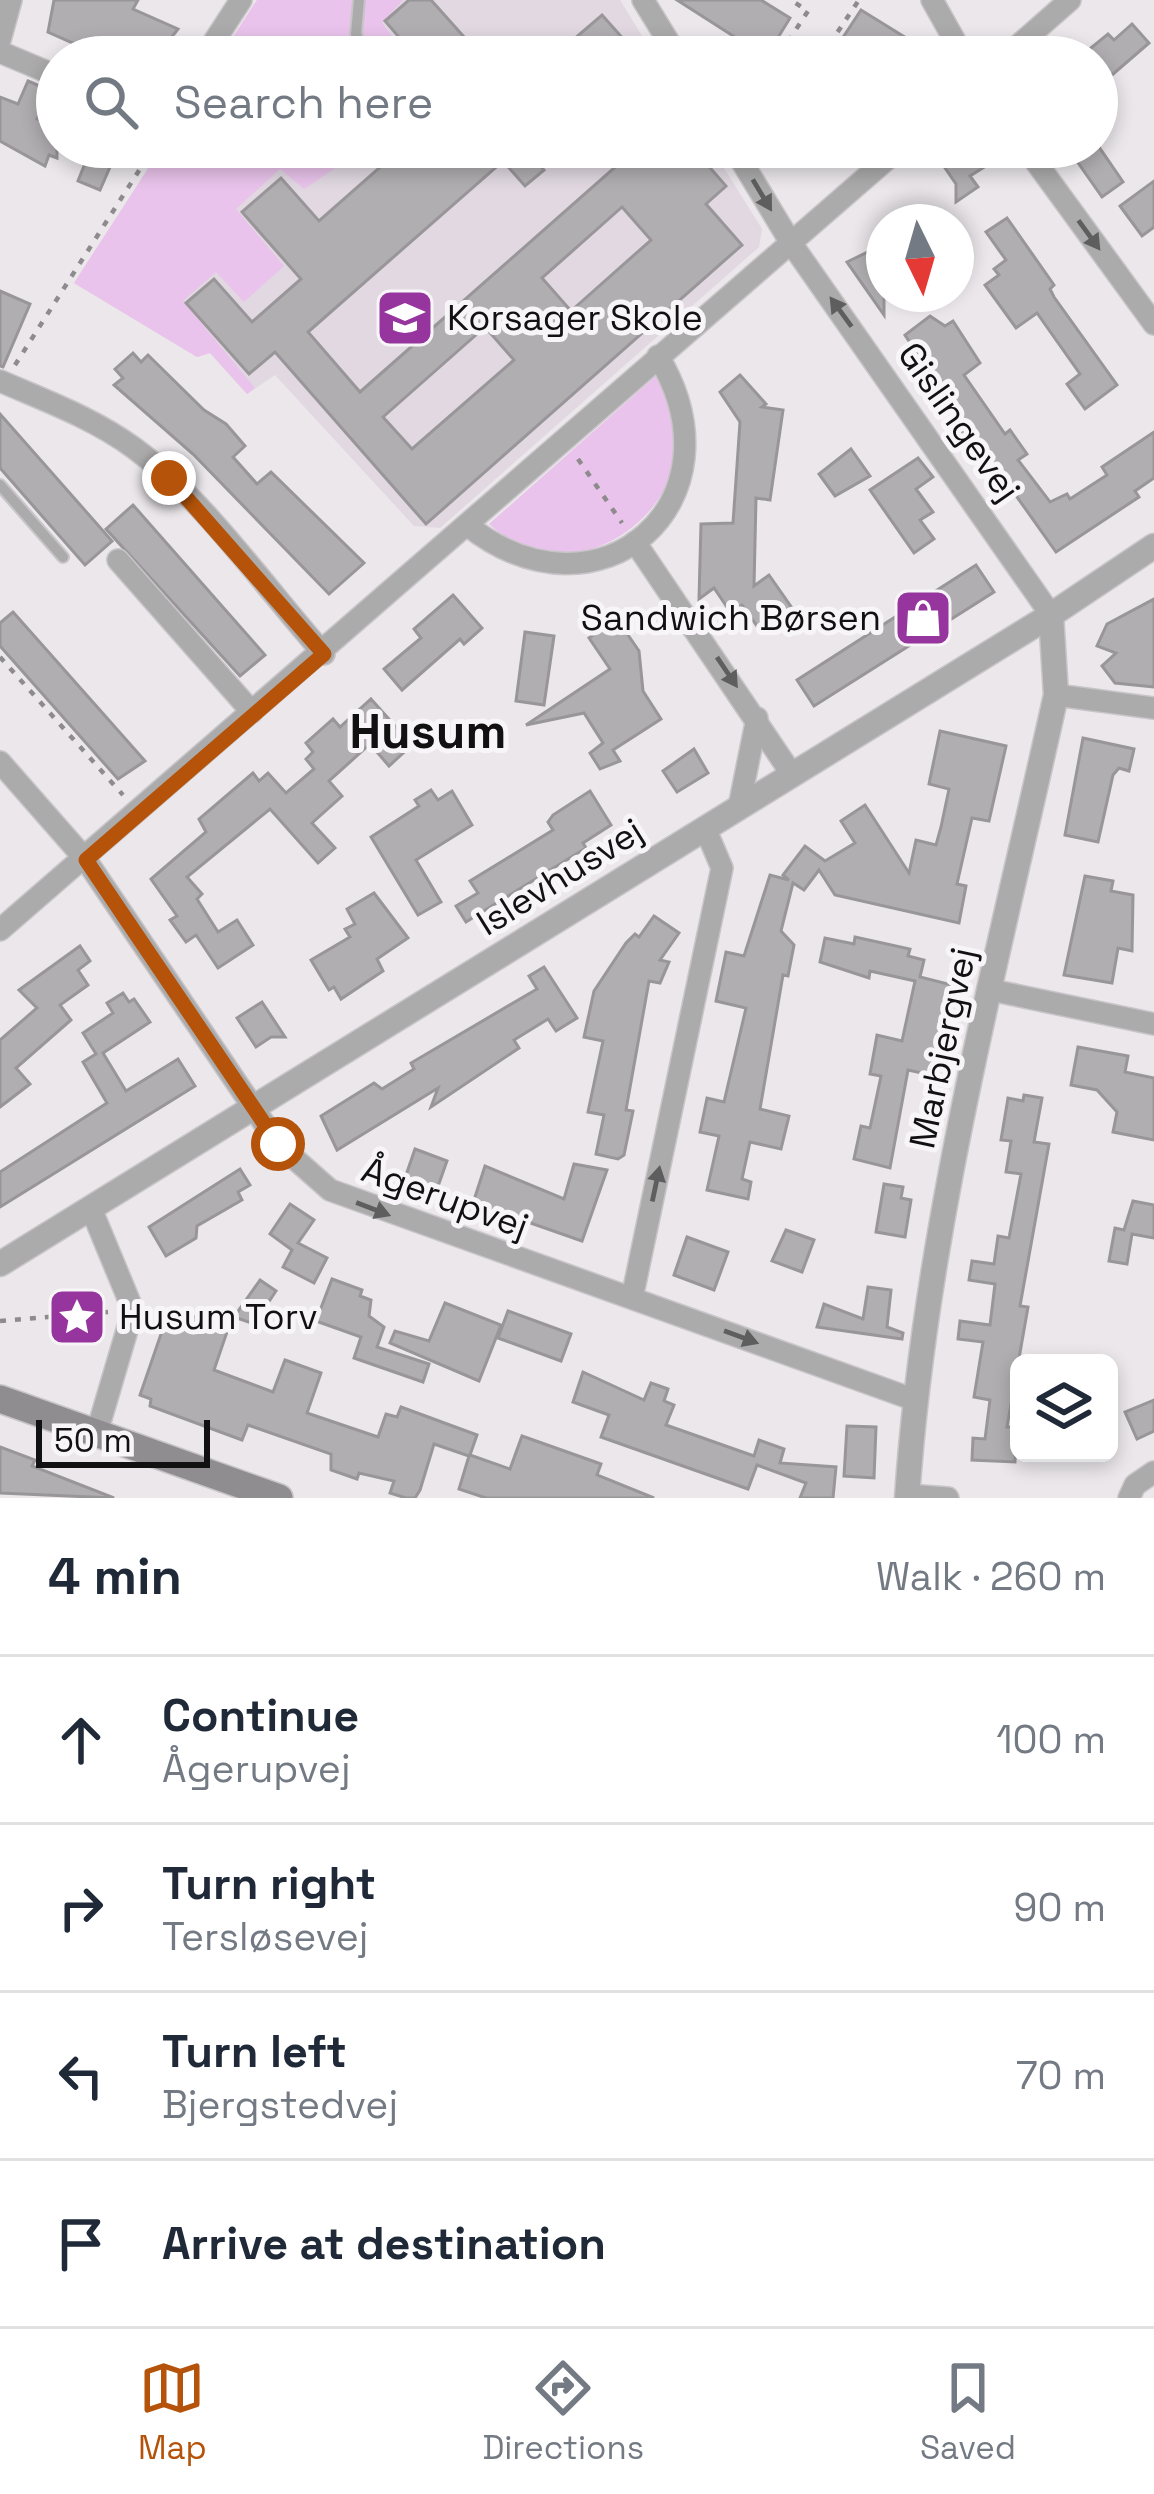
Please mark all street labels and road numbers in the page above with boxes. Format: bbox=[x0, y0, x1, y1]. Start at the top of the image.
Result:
street label: Gislingevej bbox=[887, 334, 1031, 510]
street label: Islevhusvej bbox=[468, 808, 652, 946]
street label: Marbjergvej bbox=[899, 944, 987, 1152]
street label: Ågerupvej bbox=[355, 1147, 535, 1249]

